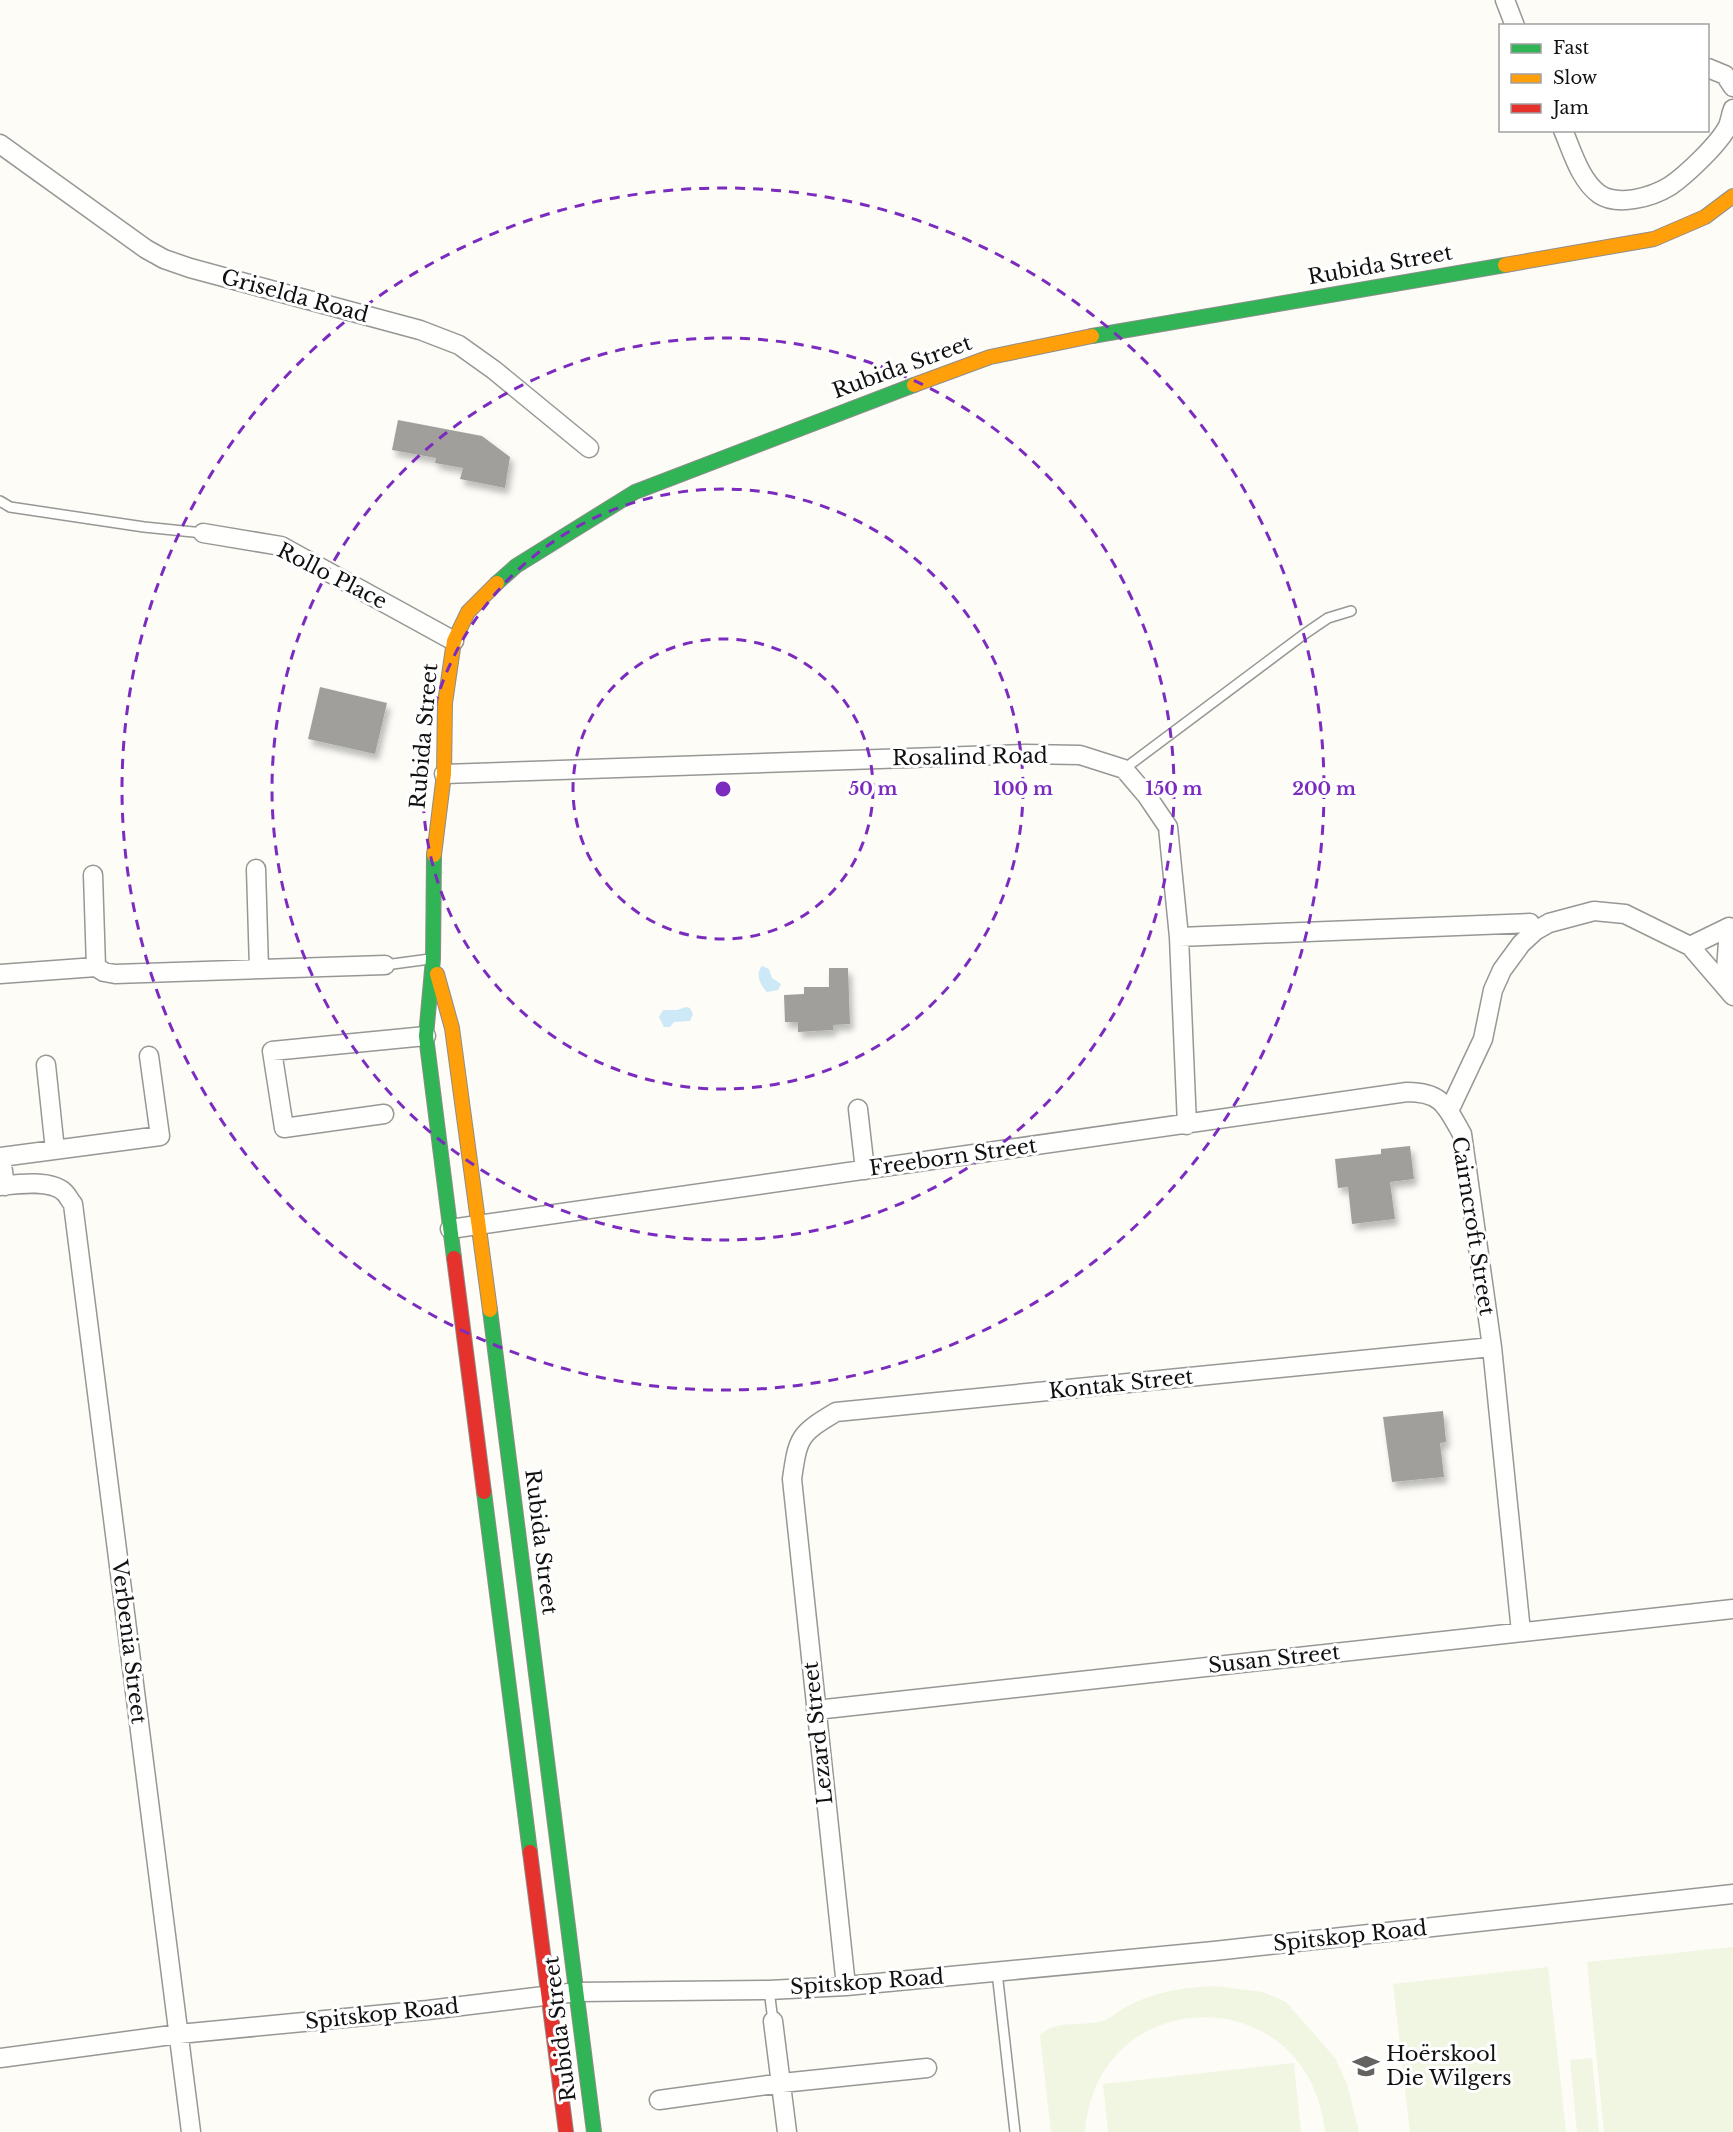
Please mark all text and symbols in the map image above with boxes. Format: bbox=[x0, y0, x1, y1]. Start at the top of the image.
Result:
legend bbox=[1499, 24, 1709, 132]
text: Fast bbox=[1553, 37, 1590, 59]
text: Slow bbox=[1553, 67, 1598, 89]
text: Jam bbox=[1551, 97, 1589, 119]
street label: Rubida Street bbox=[1306, 239, 1454, 291]
street label: Griselda Road bbox=[219, 264, 371, 328]
street label: Rubida Street bbox=[829, 330, 975, 404]
street label: Rollo Place bbox=[273, 537, 391, 615]
street label: Rubida Street bbox=[405, 662, 443, 810]
street label: Rosalind Road bbox=[892, 743, 1048, 771]
text: 50 m bbox=[849, 778, 898, 800]
text: 100 m bbox=[993, 778, 1053, 800]
text: 150 m bbox=[1146, 778, 1203, 800]
text: 200 m bbox=[1292, 778, 1356, 800]
centre of rings bbox=[713, 779, 733, 799]
street label: Freeborn Street bbox=[868, 1132, 1038, 1182]
street label: Cairncroft Street bbox=[1446, 1135, 1500, 1317]
street label: Kontak Street bbox=[1047, 1363, 1195, 1405]
street label: Rubida Street bbox=[519, 1468, 563, 1616]
street label: Verbenia Street bbox=[106, 1558, 152, 1725]
street label: Susan Street bbox=[1207, 1639, 1341, 1679]
street label: Lezard Street bbox=[798, 1660, 838, 1806]
street label: Spitskop Road bbox=[1272, 1915, 1428, 1957]
street label: Rubida Street bbox=[538, 1955, 582, 2103]
street label: Spitskop Road bbox=[789, 1964, 945, 2000]
street label: Spitskop Road bbox=[304, 1993, 460, 2035]
place label: Hoërskool Die Wilgers bbox=[1386, 2041, 1512, 2091]
school or university icon: Hoërskool Die Wilgers bbox=[1351, 2051, 1381, 2081]

